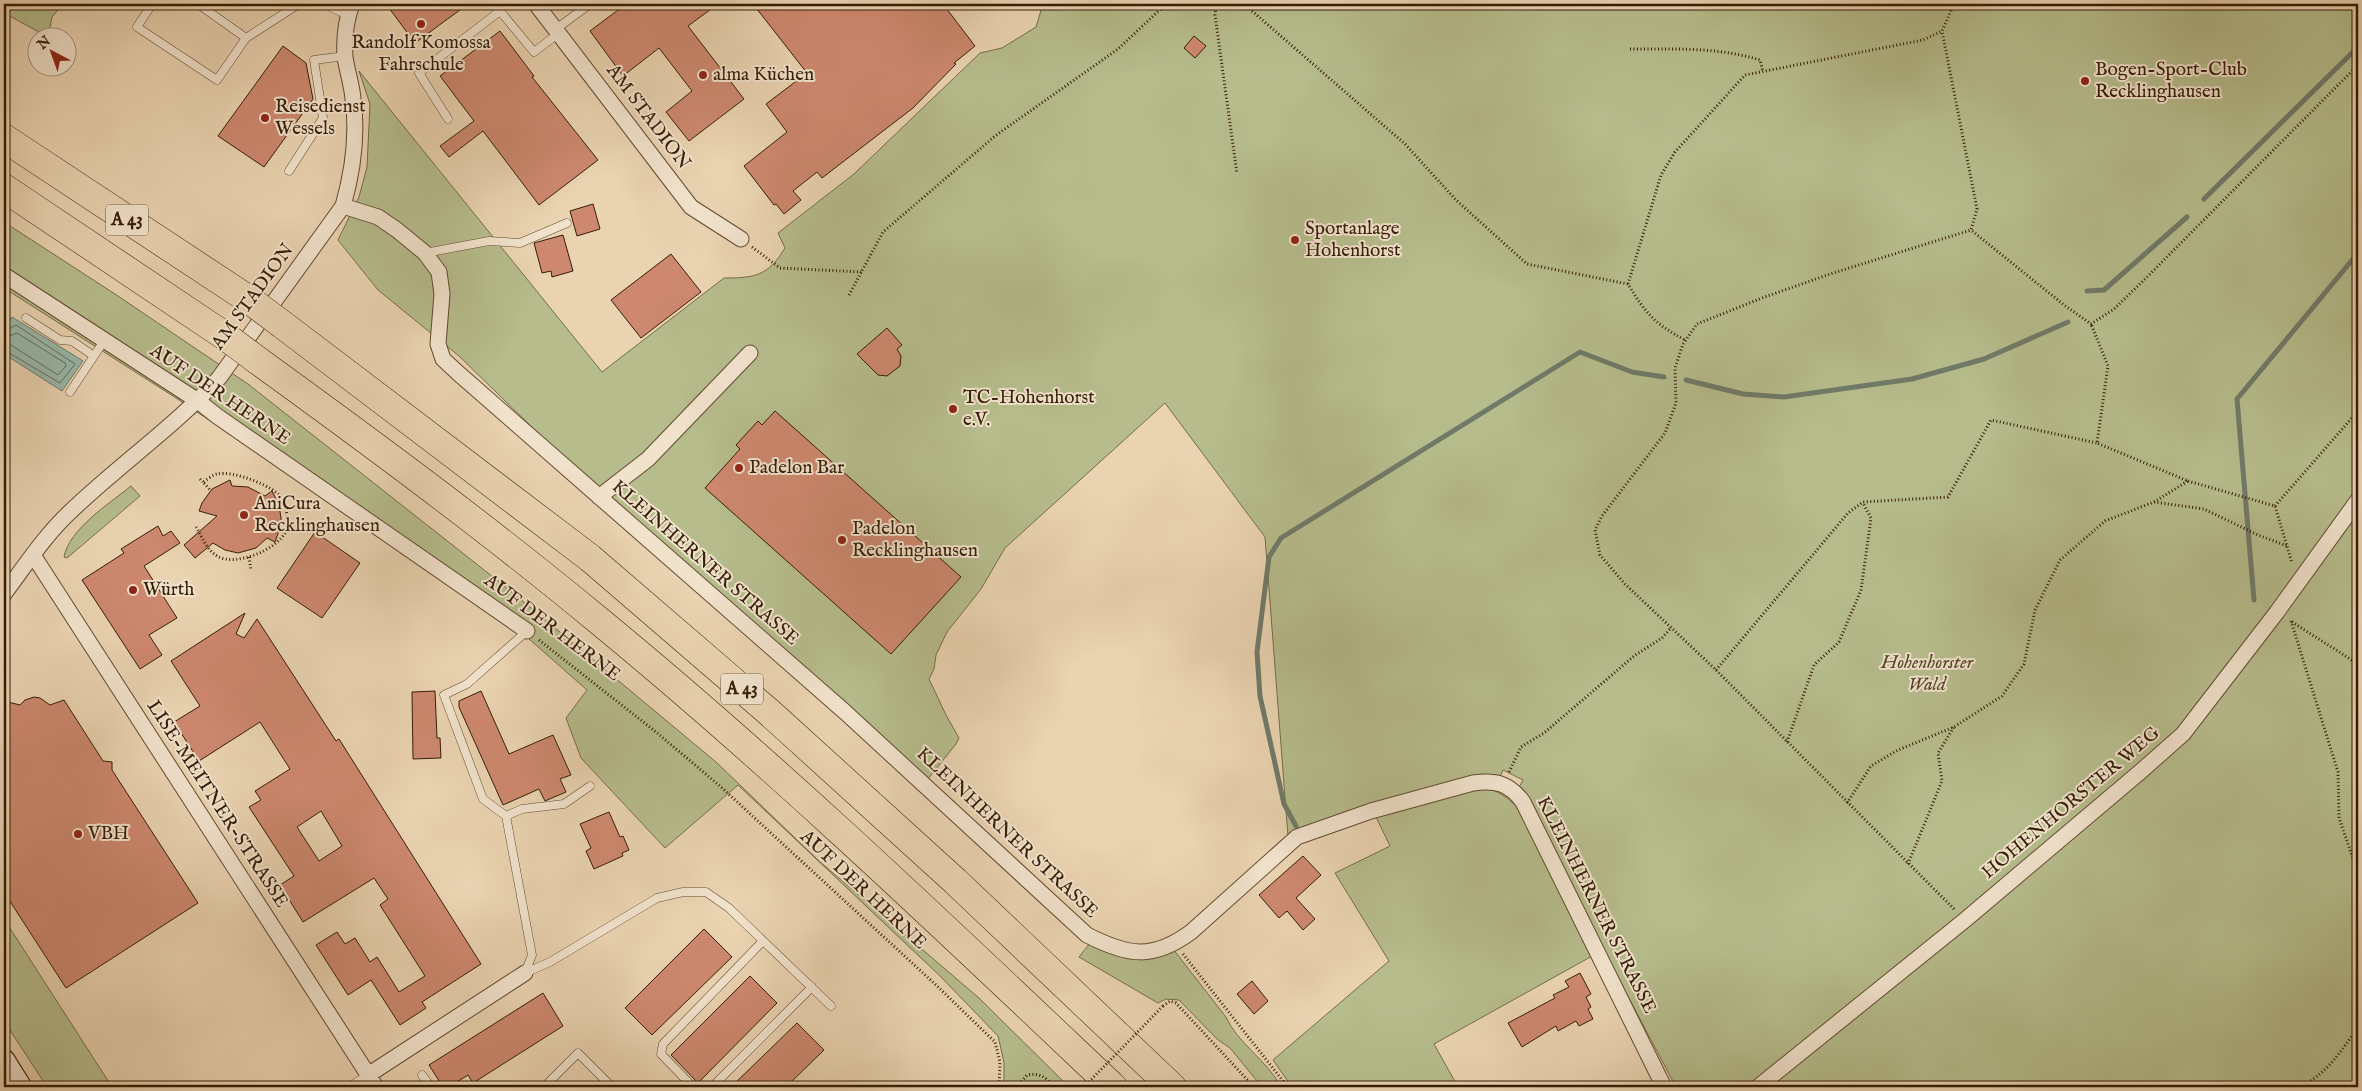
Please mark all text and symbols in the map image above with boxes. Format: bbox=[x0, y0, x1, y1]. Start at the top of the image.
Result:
marker: Randolf Komossa Fahrschule bbox=[415, 18, 427, 30]
north arrow bbox=[28, 28, 78, 78]
place label: Randolf Komossa Fahrschule bbox=[351, 31, 492, 77]
text: N bbox=[33, 32, 55, 54]
place label: Bogen-Sport-Club Recklinghausen bbox=[2095, 58, 2247, 104]
street label: AM STADION bbox=[600, 59, 695, 174]
place label: alma Küchen bbox=[713, 63, 814, 87]
marker: alma Küchen bbox=[697, 69, 709, 81]
marker: Bogen-Sport-Club Recklinghausen bbox=[2079, 75, 2091, 87]
place label: Reisedienst Wessels bbox=[275, 95, 366, 141]
marker: Reisedienst Wessels bbox=[259, 112, 271, 124]
road number: A 43 bbox=[106, 204, 148, 236]
place label: Sportanlage Hohenhorst bbox=[1305, 217, 1401, 263]
marker: Sportanlage Hohenhorst bbox=[1289, 234, 1301, 246]
street label: AM STADION bbox=[206, 239, 300, 356]
street label: AUF DER HERNE bbox=[144, 338, 295, 451]
place label: TC-Hohenhorst e.V. bbox=[963, 386, 1095, 432]
marker: TC-Hohenhorst e.V. bbox=[947, 403, 959, 415]
place label: Padelon Bar bbox=[749, 456, 844, 480]
marker: Padelon Bar bbox=[733, 462, 745, 474]
street label: KLEINHERNER STRASSE bbox=[606, 475, 804, 651]
place label: AniCura Recklinghausen bbox=[253, 492, 380, 538]
marker: AniCura Recklinghausen bbox=[238, 509, 250, 521]
place label: Padelon Recklinghausen bbox=[852, 517, 978, 563]
marker: Padelon Recklinghausen bbox=[836, 534, 848, 546]
street label: AUF DER HERNE bbox=[478, 568, 625, 687]
place label: Würth bbox=[143, 578, 194, 602]
marker: Würth bbox=[127, 584, 139, 596]
park label: Hohenhorster Wald bbox=[1880, 651, 1974, 697]
road number: A 43 bbox=[721, 674, 763, 704]
street label: LISE-MEITNER-STRASSE bbox=[141, 696, 293, 912]
street label: HOHENHORSTER WEG bbox=[1977, 721, 2165, 885]
street label: KLEINHERNER STRASSE bbox=[911, 742, 1103, 924]
street label: KLEINHERNER STRASSE bbox=[1531, 792, 1661, 1018]
place label: VBH bbox=[87, 822, 129, 846]
street label: AUF DER HERNE bbox=[794, 824, 931, 955]
marker: VBH bbox=[72, 828, 84, 840]

